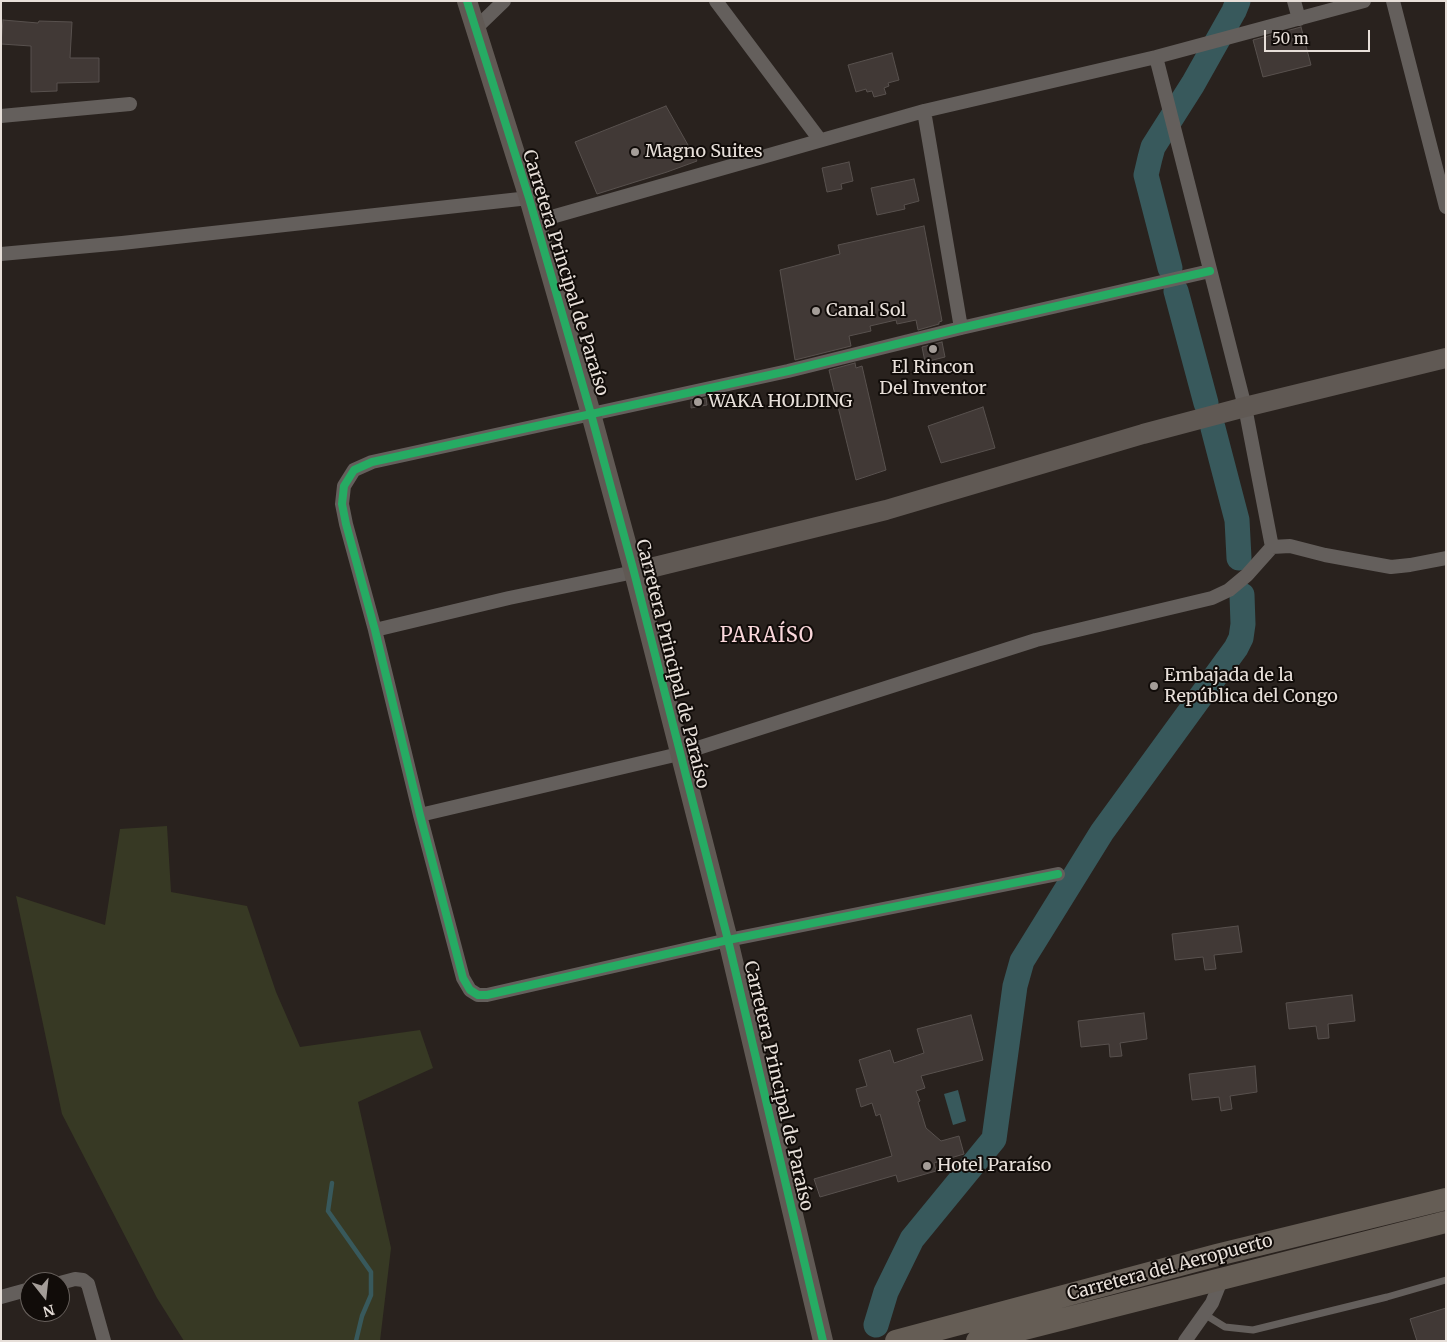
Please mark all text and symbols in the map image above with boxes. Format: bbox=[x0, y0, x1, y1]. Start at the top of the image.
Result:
scale bar bbox=[1267, 20, 1373, 52]
text: 50 m bbox=[1272, 29, 1309, 48]
place label: Magno Suites bbox=[645, 141, 763, 163]
marker: Magno Suites bbox=[629, 146, 641, 158]
street label: Carretera Principal de Paraíso bbox=[517, 147, 613, 399]
place label: Canal Sol bbox=[826, 300, 906, 322]
marker: Canal Sol bbox=[810, 305, 822, 317]
marker: El Rincon Del Inventor bbox=[927, 343, 939, 355]
place label: El Rincon Del Inventor bbox=[879, 357, 987, 399]
place label: WAKA HOLDING bbox=[708, 391, 852, 413]
marker: WAKA HOLDING bbox=[692, 396, 704, 408]
street label: Carretera Principal de Paraíso bbox=[631, 537, 713, 791]
district label: PARAÍSO bbox=[719, 624, 815, 648]
place label: Embajada de la República del Congo bbox=[1164, 665, 1338, 708]
marker: Embajada de la República del Congo bbox=[1148, 680, 1160, 692]
street label: Carretera Principal de Paraíso bbox=[739, 959, 817, 1213]
place label: Hotel Paraíso bbox=[937, 1155, 1051, 1177]
marker: Hotel Paraíso bbox=[921, 1160, 933, 1172]
street label: Carretera del Aeropuerto bbox=[1065, 1230, 1275, 1306]
north arrow bbox=[20, 1272, 70, 1322]
text: N bbox=[41, 1300, 57, 1321]

